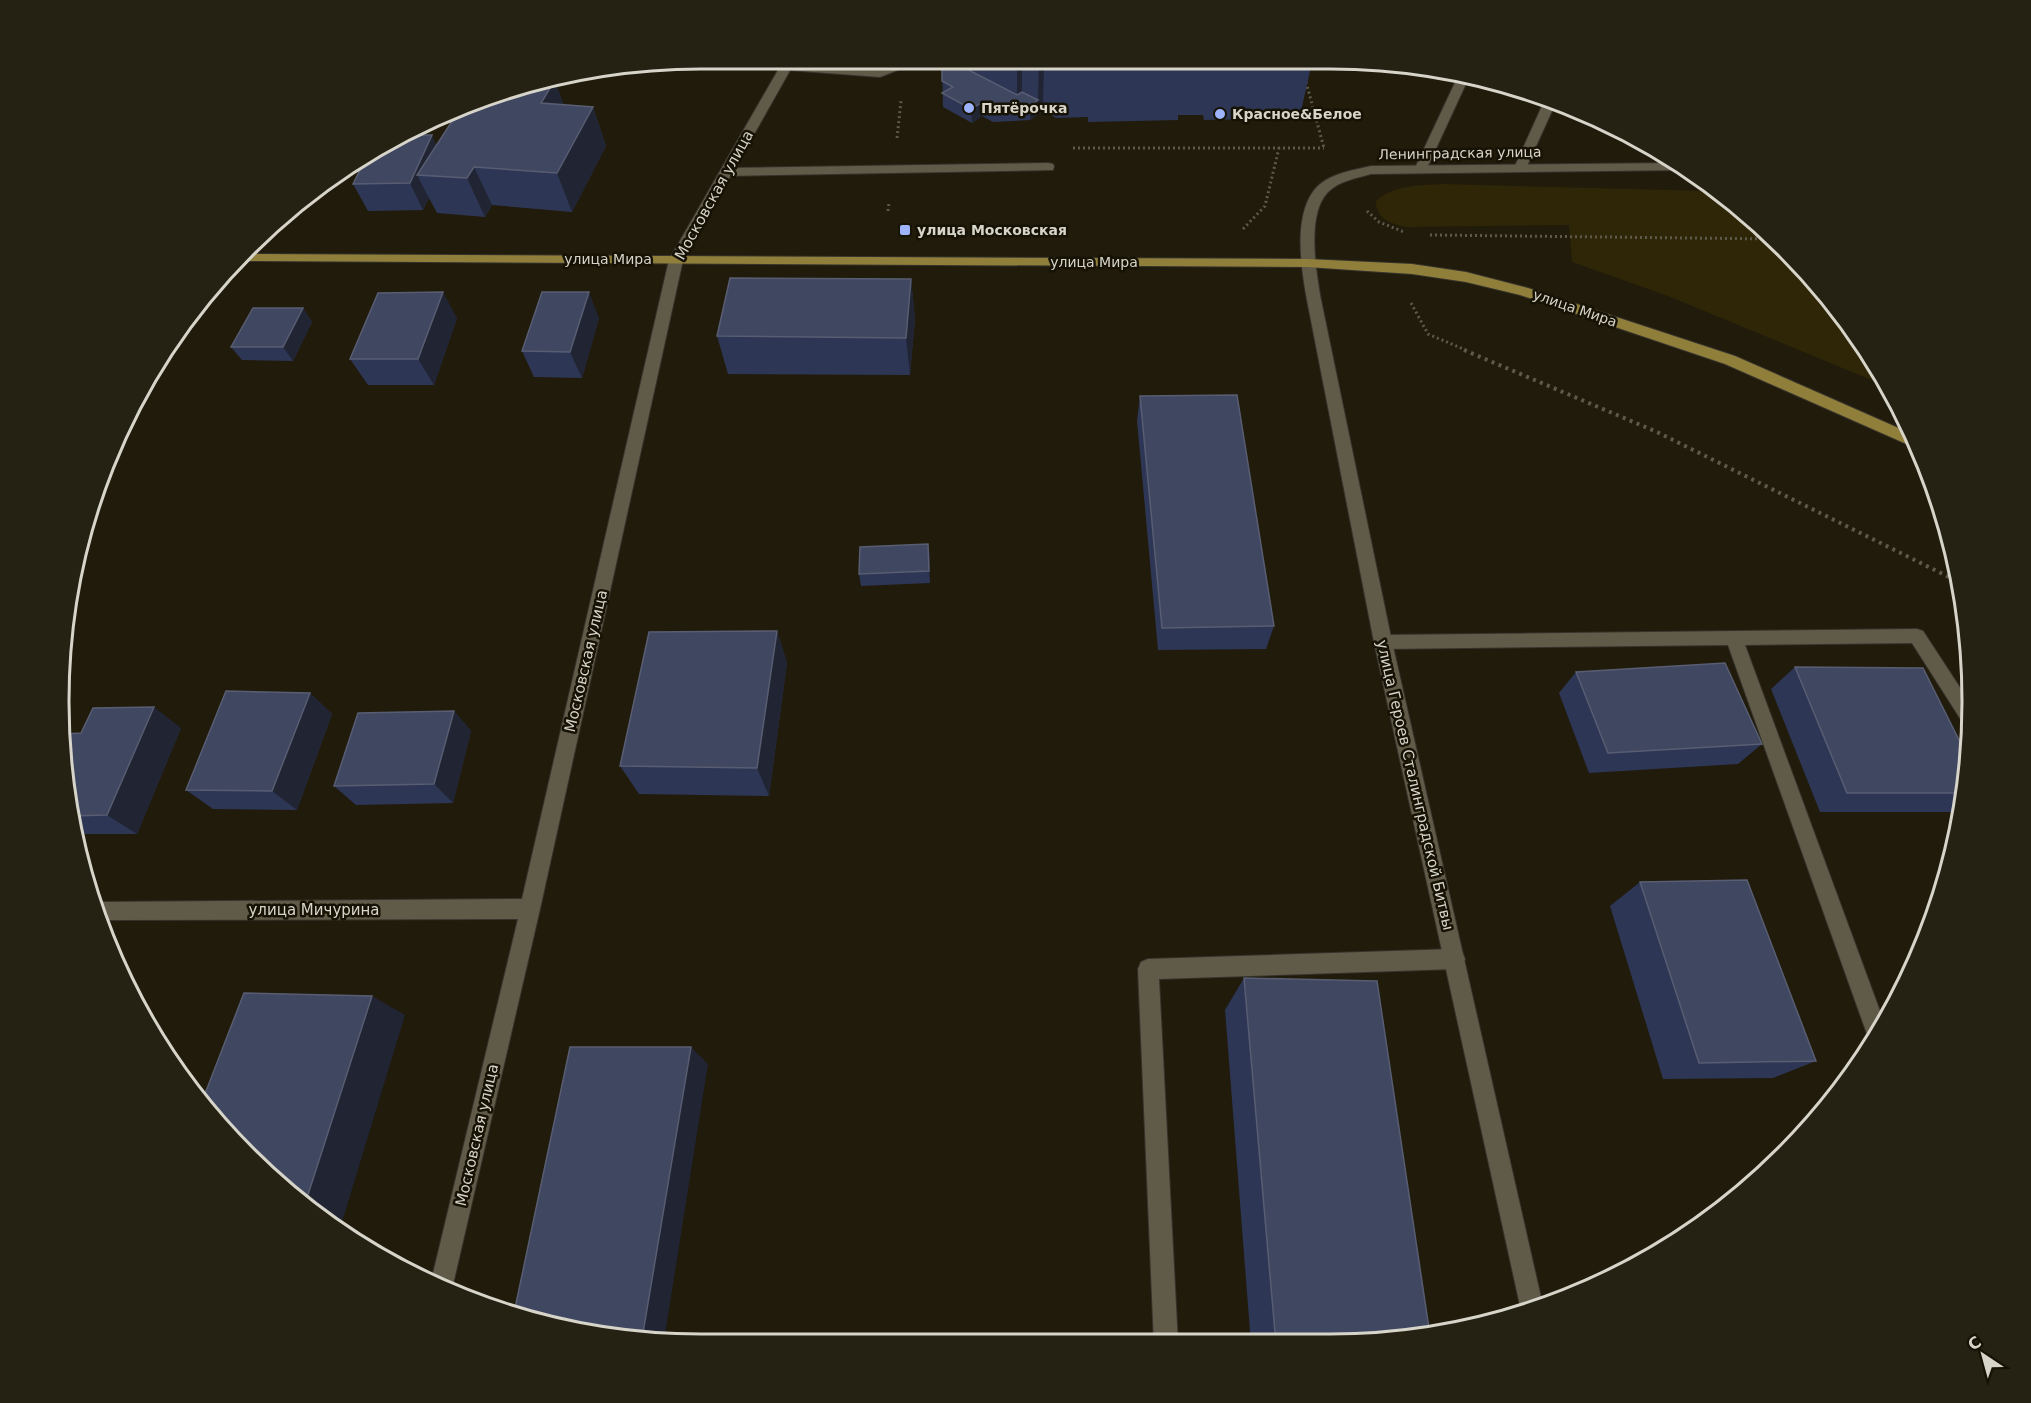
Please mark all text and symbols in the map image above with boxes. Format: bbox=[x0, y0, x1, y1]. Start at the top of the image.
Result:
place label: Пятёрочка bbox=[981, 100, 1068, 116]
marker: Пятёрочка bbox=[962, 101, 976, 115]
place label: Красное&Белое bbox=[1232, 106, 1362, 122]
marker: Красное&Белое bbox=[1213, 107, 1227, 121]
street label: Московская улица bbox=[671, 127, 757, 263]
street label: Ленинградская улица bbox=[1378, 144, 1542, 162]
place label: улица Московская bbox=[917, 222, 1067, 238]
marker: улица Московская bbox=[898, 223, 912, 237]
street label: улица Мира bbox=[564, 251, 652, 267]
street label: улица Мира bbox=[1050, 254, 1138, 270]
street label: улица Мира bbox=[1531, 286, 1619, 330]
street label: Московская улица bbox=[561, 588, 611, 734]
street label: улица Героев Сталинградской Битвы bbox=[1373, 638, 1457, 932]
street label: улица Мичурина bbox=[248, 901, 380, 919]
street label: Московская улица bbox=[452, 1062, 502, 1208]
north arrow bbox=[1953, 1325, 2013, 1385]
text: С bbox=[1964, 1332, 1985, 1354]

